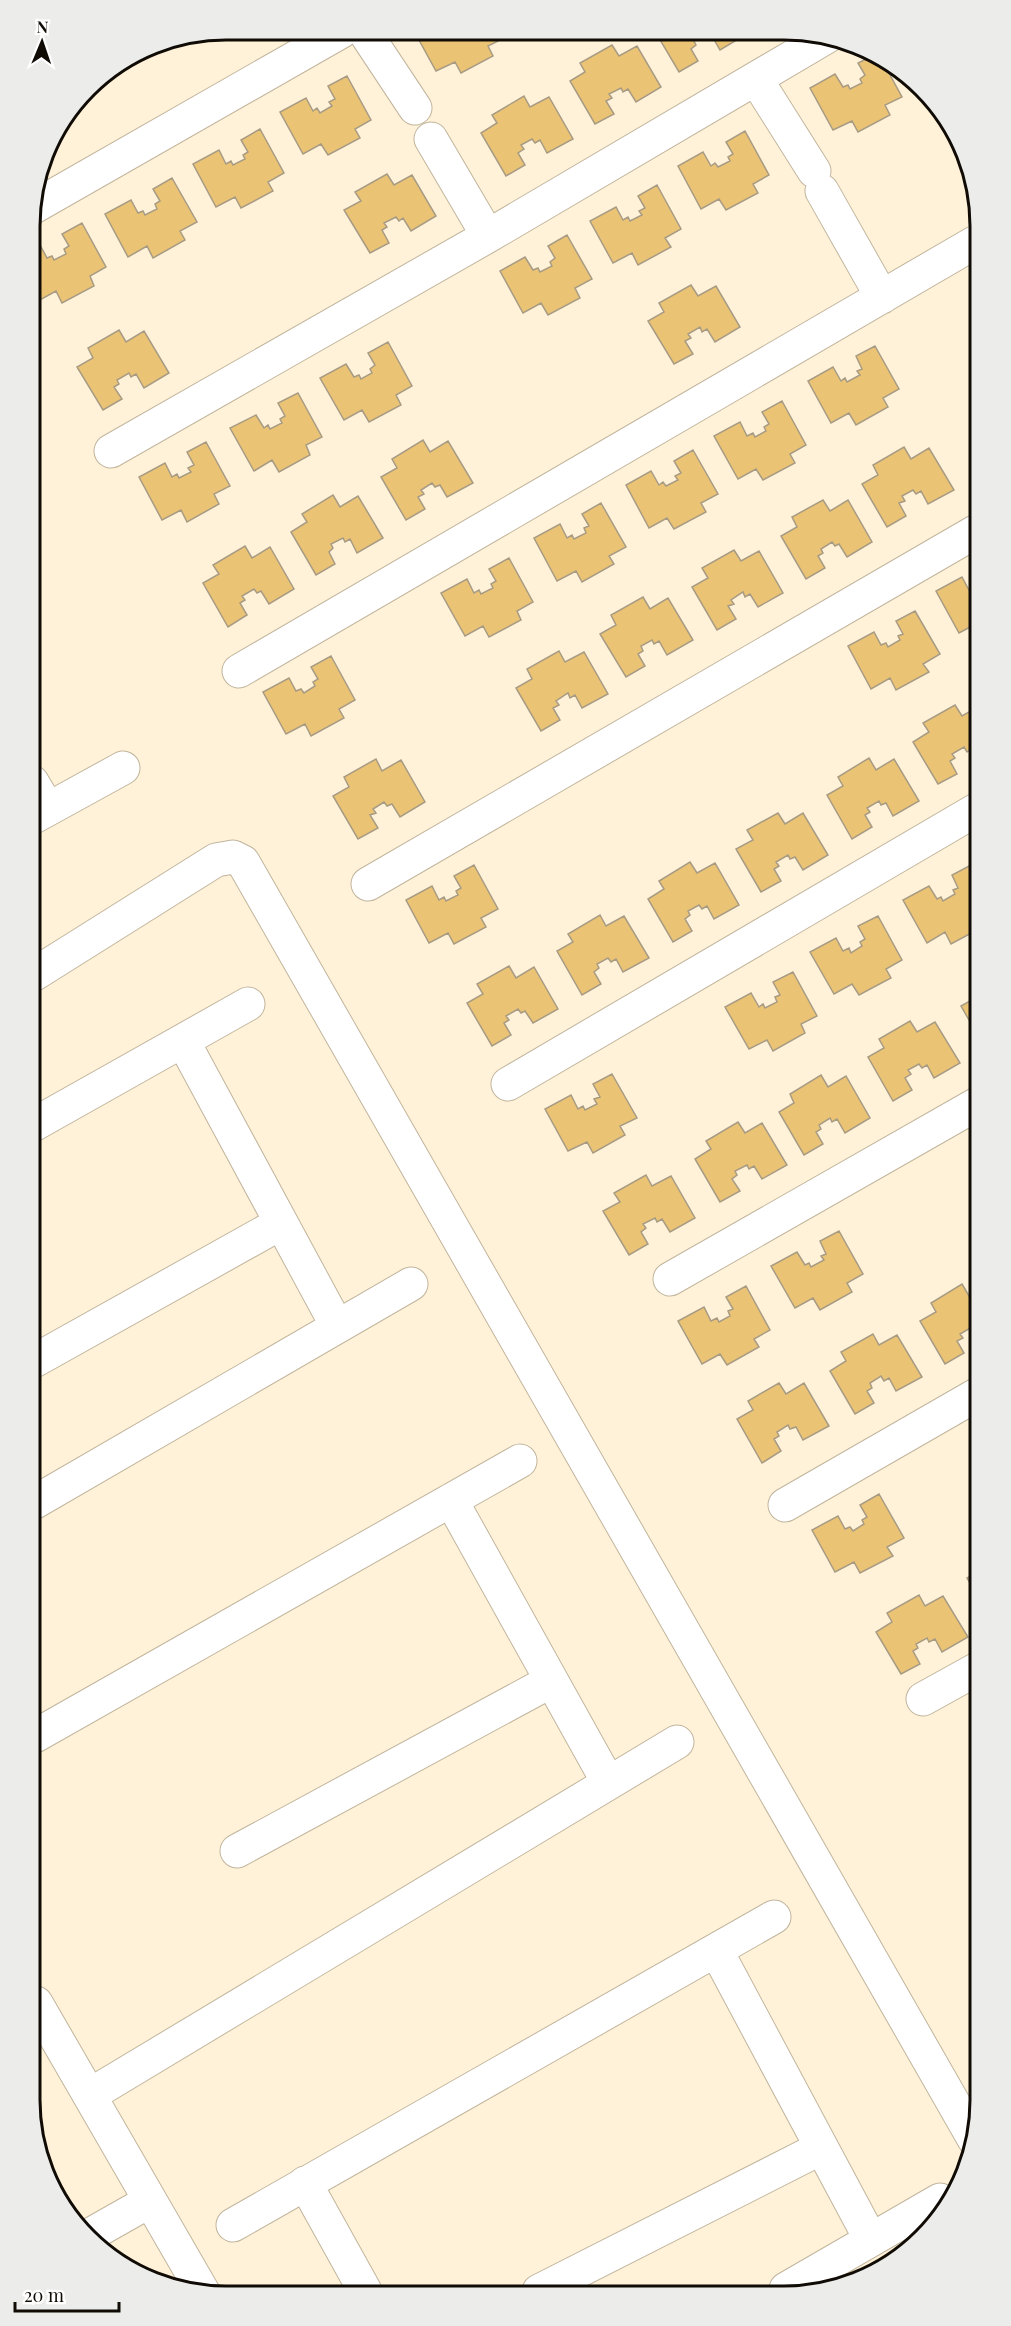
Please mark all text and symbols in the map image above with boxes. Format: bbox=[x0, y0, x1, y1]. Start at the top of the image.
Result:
north arrow bbox=[12, 12, 72, 72]
text: N bbox=[36, 16, 49, 37]
scale bar bbox=[15, 2275, 118, 2313]
text: 20 m bbox=[24, 2283, 64, 2307]

